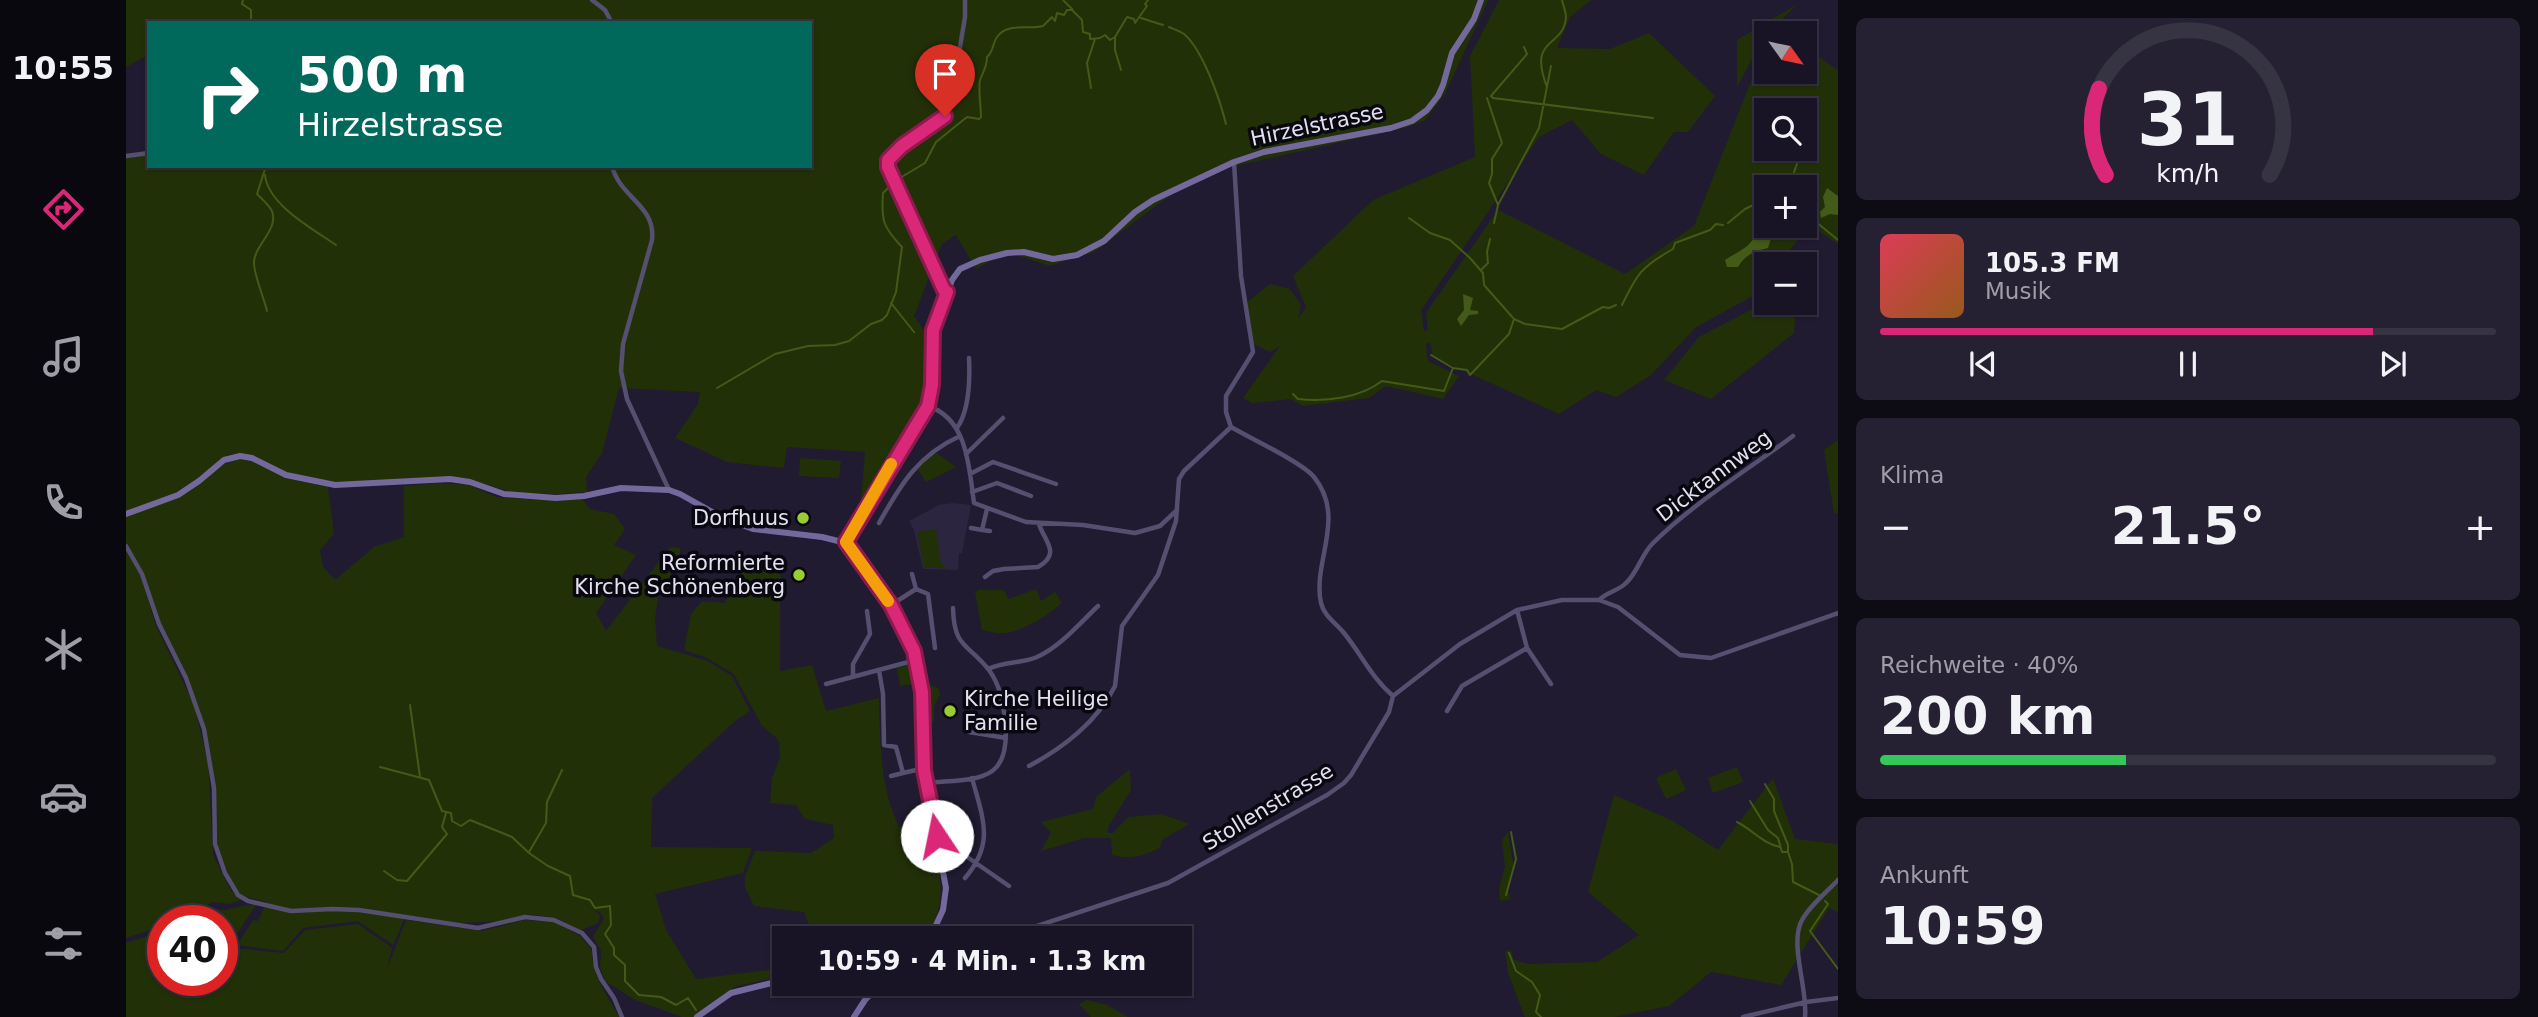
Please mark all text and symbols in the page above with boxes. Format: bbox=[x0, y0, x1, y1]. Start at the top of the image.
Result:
north arrow bbox=[1754, 21, 1816, 84]
map controls bbox=[1754, 21, 1817, 315]
pin bbox=[915, 44, 975, 116]
text: 500 m bbox=[297, 47, 467, 104]
text: 10:55 bbox=[12, 49, 114, 87]
icon: right bbox=[182, 49, 273, 140]
icon: arrive bbox=[926, 55, 964, 93]
text: 31 bbox=[2137, 77, 2239, 162]
button: search bbox=[1754, 98, 1817, 161]
street label: Hirzelstrasse bbox=[1248, 99, 1386, 151]
text: Hirzelstrasse bbox=[297, 106, 504, 144]
text: km/h bbox=[2156, 159, 2220, 188]
button: + bbox=[1754, 175, 1817, 238]
icon: directions bbox=[39, 185, 88, 234]
text: 105.3 FM bbox=[1985, 248, 2120, 278]
button: − bbox=[1754, 252, 1817, 315]
text: Musik bbox=[1985, 278, 2051, 304]
icon: music bbox=[39, 332, 88, 381]
icon: previous bbox=[1964, 345, 2002, 383]
icon: pause bbox=[2169, 345, 2207, 383]
icon: next bbox=[2374, 345, 2412, 383]
street label: Dicktannweg bbox=[1652, 425, 1776, 527]
text: Klima bbox=[1880, 462, 1944, 488]
icon: phone bbox=[39, 478, 88, 527]
text: 21.5° bbox=[2111, 496, 2265, 556]
text: − bbox=[1880, 505, 1912, 549]
text: + bbox=[2464, 505, 2496, 549]
place label: Dorfhuus bbox=[693, 506, 789, 530]
marker: Dorfhuus bbox=[795, 510, 811, 526]
place label: Reformierte Kirche Schönenberg bbox=[574, 551, 785, 599]
marker: Reformierte Kirche Schönenberg bbox=[791, 567, 807, 583]
icon: climate bbox=[39, 625, 88, 674]
text: Reichweite · 40% bbox=[1880, 652, 2078, 678]
text: 200 km bbox=[1880, 686, 2095, 746]
place label: Kirche Heilige Familie bbox=[964, 687, 1109, 735]
marker: Kirche Heilige Familie bbox=[942, 703, 958, 719]
street label: Stollenstrasse bbox=[1198, 759, 1338, 855]
icon: car bbox=[39, 772, 88, 821]
position arrow bbox=[900, 799, 974, 873]
text: Ankunft bbox=[1880, 862, 1969, 888]
text: 10:59 bbox=[1880, 896, 2046, 956]
speed limit sign: 40 bbox=[147, 905, 238, 996]
icon: filters bbox=[39, 919, 88, 968]
text: 10:59 · 4 Min. · 1.3 km bbox=[818, 946, 1146, 976]

